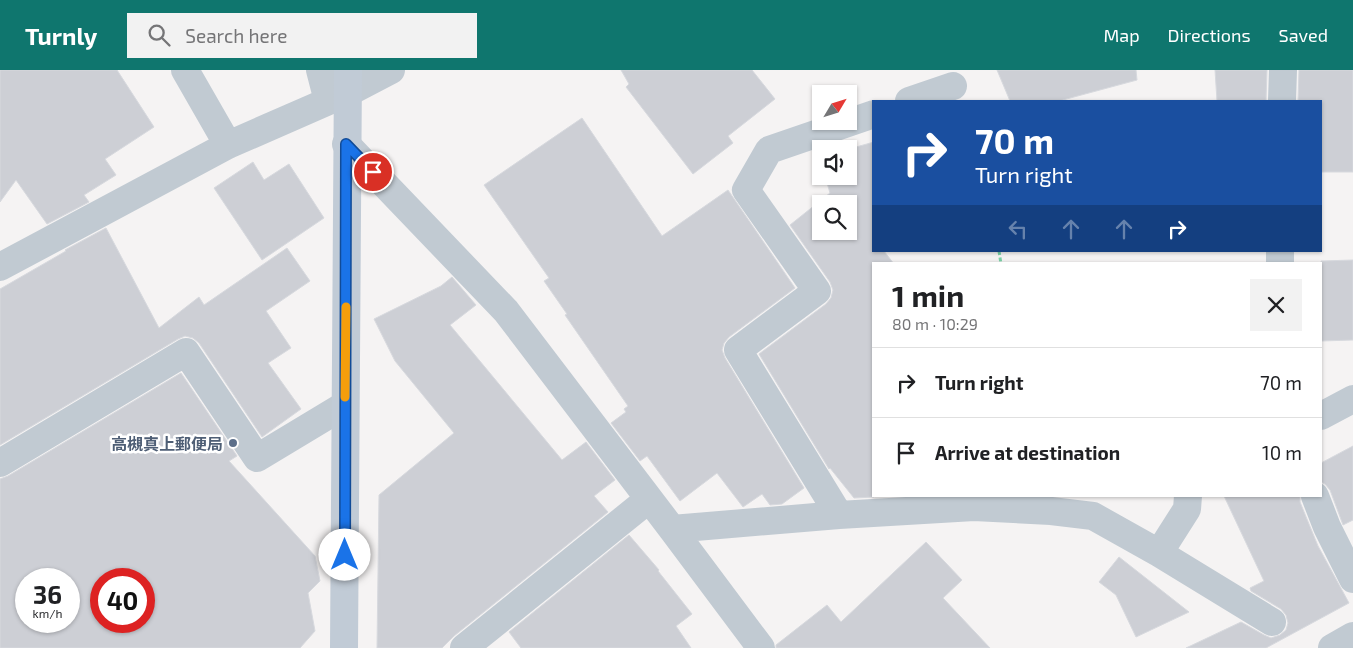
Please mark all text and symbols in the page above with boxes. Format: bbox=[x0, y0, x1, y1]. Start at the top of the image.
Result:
search box bbox=[127, 13, 477, 58]
text: Turnly bbox=[25, 21, 97, 50]
icon: search bbox=[145, 21, 173, 49]
text: Search here bbox=[185, 24, 287, 47]
text: Map bbox=[1103, 24, 1140, 46]
text: Directions bbox=[1168, 24, 1251, 46]
text: Saved bbox=[1279, 24, 1328, 46]
north arrow bbox=[812, 85, 858, 130]
map controls bbox=[812, 85, 857, 240]
text: 70 m bbox=[975, 119, 1054, 161]
icon: right bbox=[892, 120, 957, 185]
button: sound bbox=[812, 140, 857, 185]
pin bbox=[352, 151, 394, 193]
icon: arrive bbox=[359, 158, 387, 186]
text: Turn right bbox=[975, 161, 1073, 187]
button: search bbox=[812, 195, 857, 240]
icon: left bbox=[1004, 215, 1032, 243]
icon: ahead bbox=[1057, 215, 1085, 243]
icon: ahead bbox=[1110, 215, 1138, 243]
icon: right bbox=[1163, 215, 1191, 243]
text: 1 min bbox=[892, 277, 964, 313]
button: close bbox=[1250, 279, 1302, 331]
text: 80 m · 10:29 bbox=[892, 314, 978, 333]
icon: right bbox=[892, 369, 920, 397]
text: Turn right bbox=[935, 371, 1023, 394]
text: 70 m bbox=[1260, 371, 1302, 394]
place label: 高槻真上郵便局 bbox=[111, 434, 223, 453]
marker: 高槻真上郵便局 bbox=[227, 437, 239, 449]
icon: arrive bbox=[892, 439, 920, 467]
text: Arrive at destination bbox=[935, 441, 1120, 464]
text: 10 m bbox=[1262, 441, 1302, 464]
position arrow bbox=[318, 528, 370, 580]
speed limit sign: 40 bbox=[90, 568, 155, 633]
text: 36 bbox=[33, 579, 62, 609]
text: km/h bbox=[33, 606, 62, 620]

